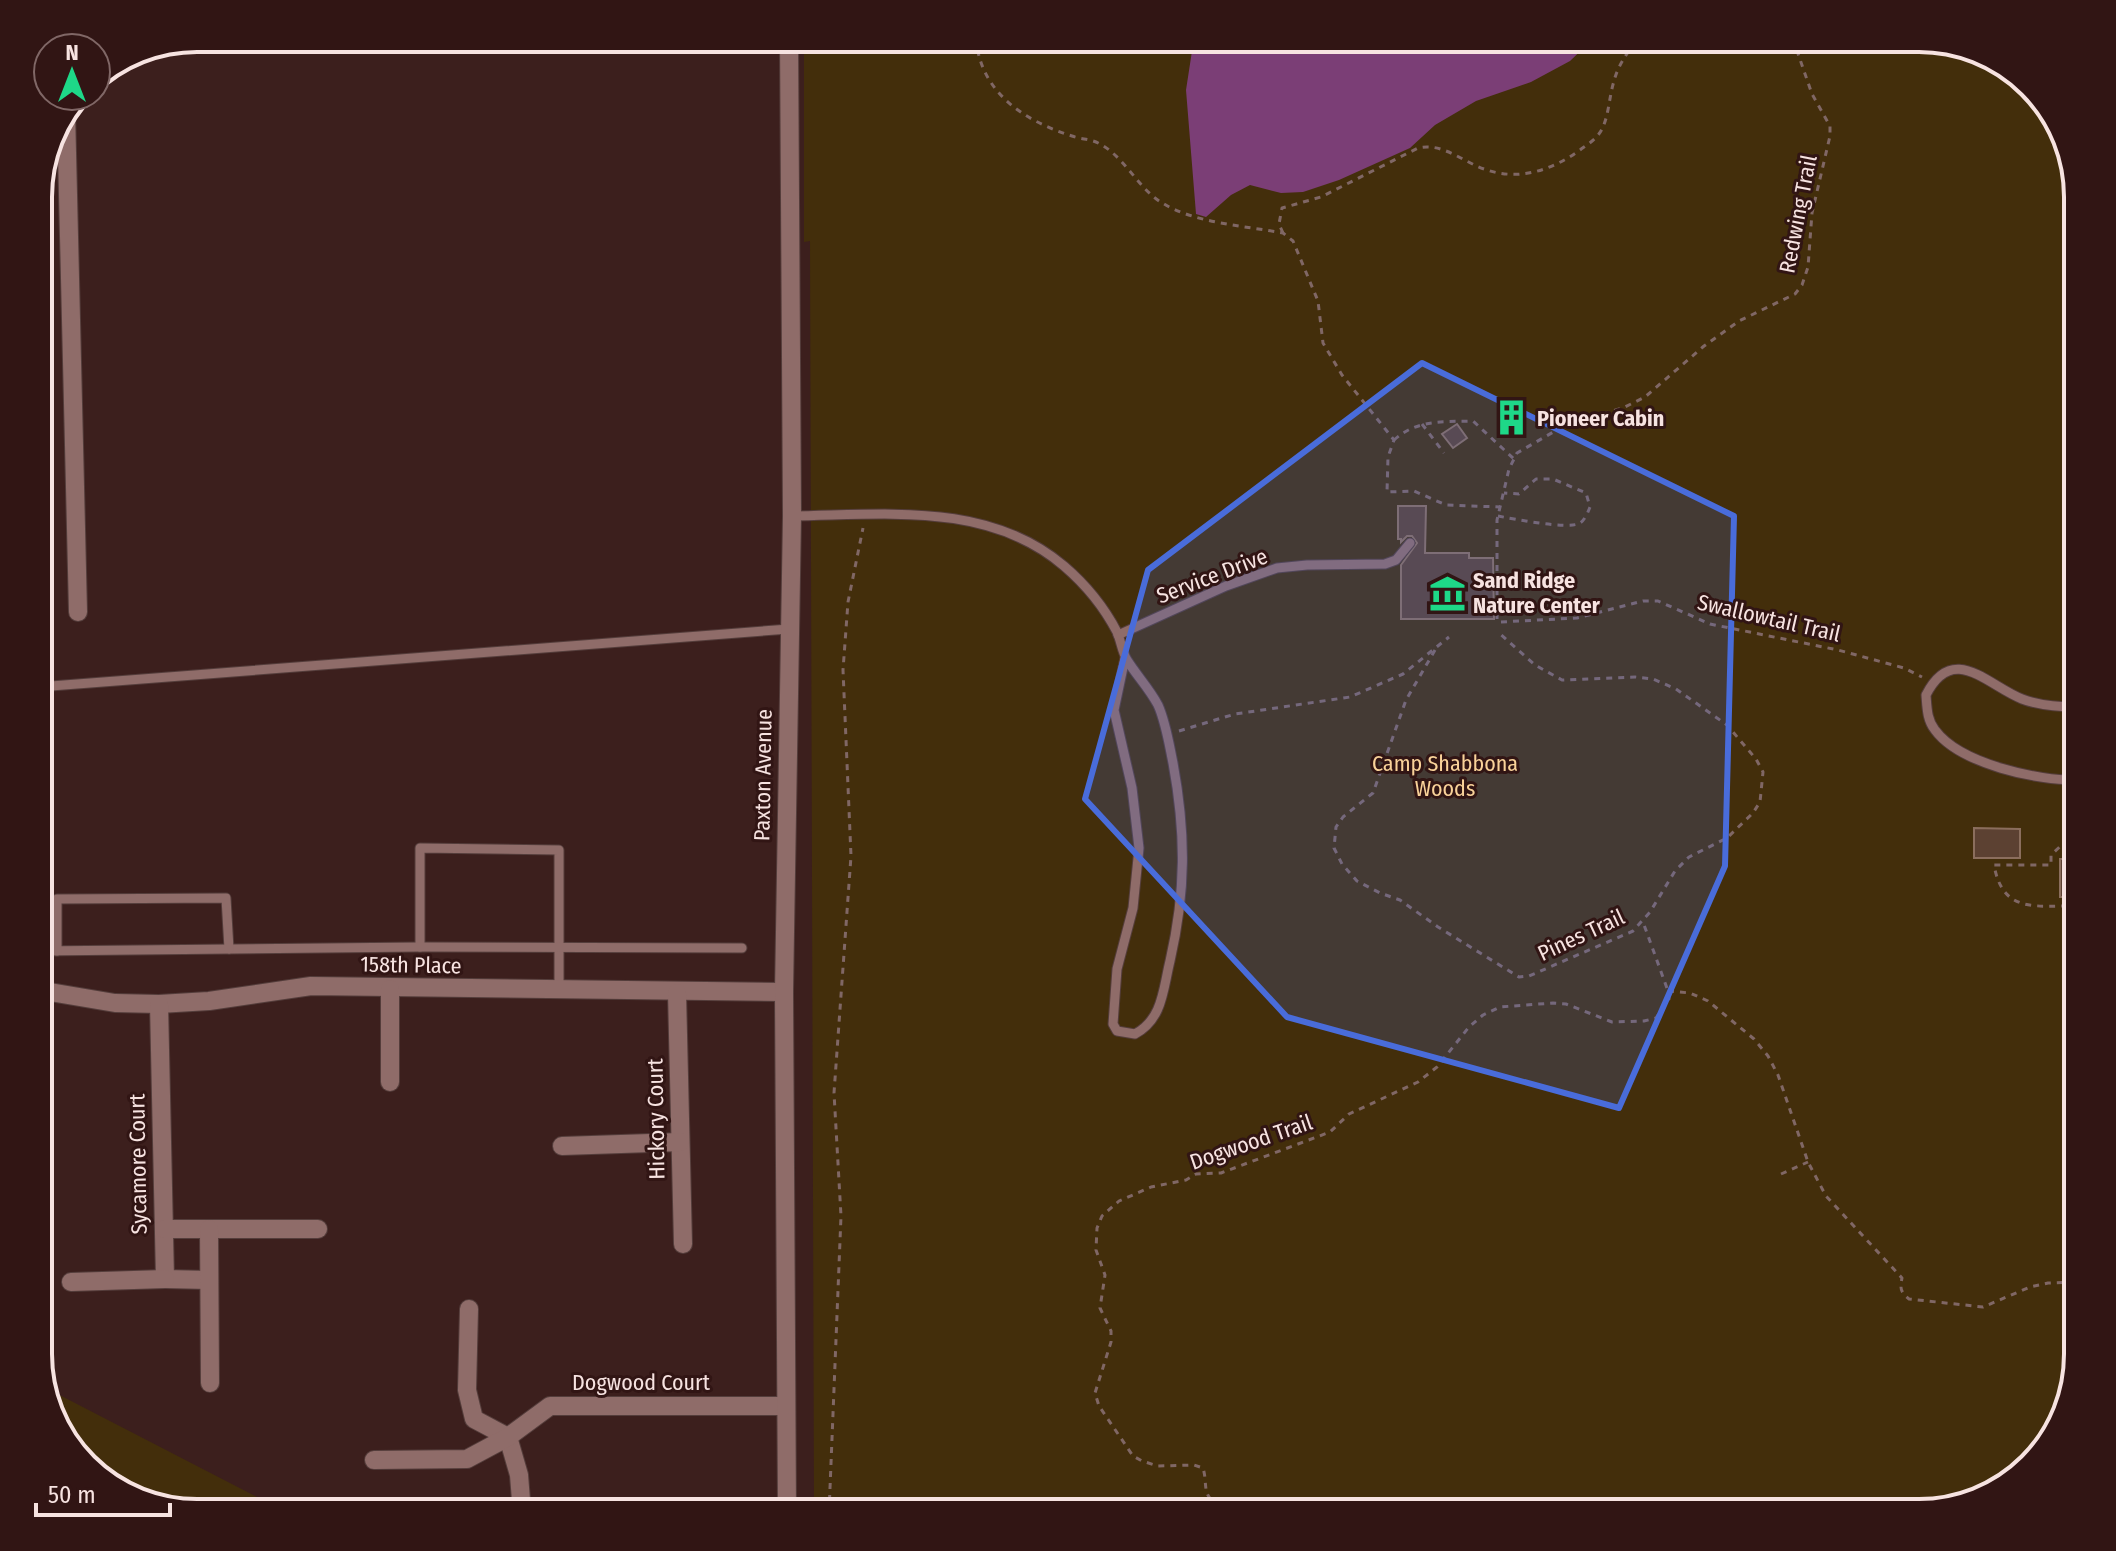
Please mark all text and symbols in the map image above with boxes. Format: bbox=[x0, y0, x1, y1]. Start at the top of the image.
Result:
north arrow bbox=[32, 32, 112, 112]
text: N bbox=[65, 39, 79, 66]
street label: Redwing Trail bbox=[1773, 152, 1823, 275]
building icon: Pioneer Cabin bbox=[1492, 399, 1530, 437]
place label: Pioneer Cabin bbox=[1537, 405, 1664, 432]
street label: Service Drive bbox=[1153, 543, 1271, 609]
place label: Sand Ridge Nature Center bbox=[1473, 567, 1601, 619]
museum icon: Sand Ridge Nature Center bbox=[1428, 574, 1466, 612]
street label: Swallowtail Trail bbox=[1695, 588, 1843, 648]
street label: Paxton Avenue bbox=[748, 709, 778, 841]
park label: Camp Shabbona Woods bbox=[1372, 750, 1518, 802]
street label: Pines Trail bbox=[1533, 903, 1629, 967]
street label: 158th Place bbox=[360, 951, 462, 979]
street label: Hickory Court bbox=[641, 1057, 671, 1180]
street label: Sycamore Court bbox=[123, 1093, 153, 1235]
street label: Dogwood Trail bbox=[1186, 1108, 1316, 1176]
street label: Dogwood Court bbox=[572, 1369, 711, 1396]
scale bar bbox=[36, 1467, 170, 1517]
text: 50 m bbox=[48, 1481, 96, 1509]

